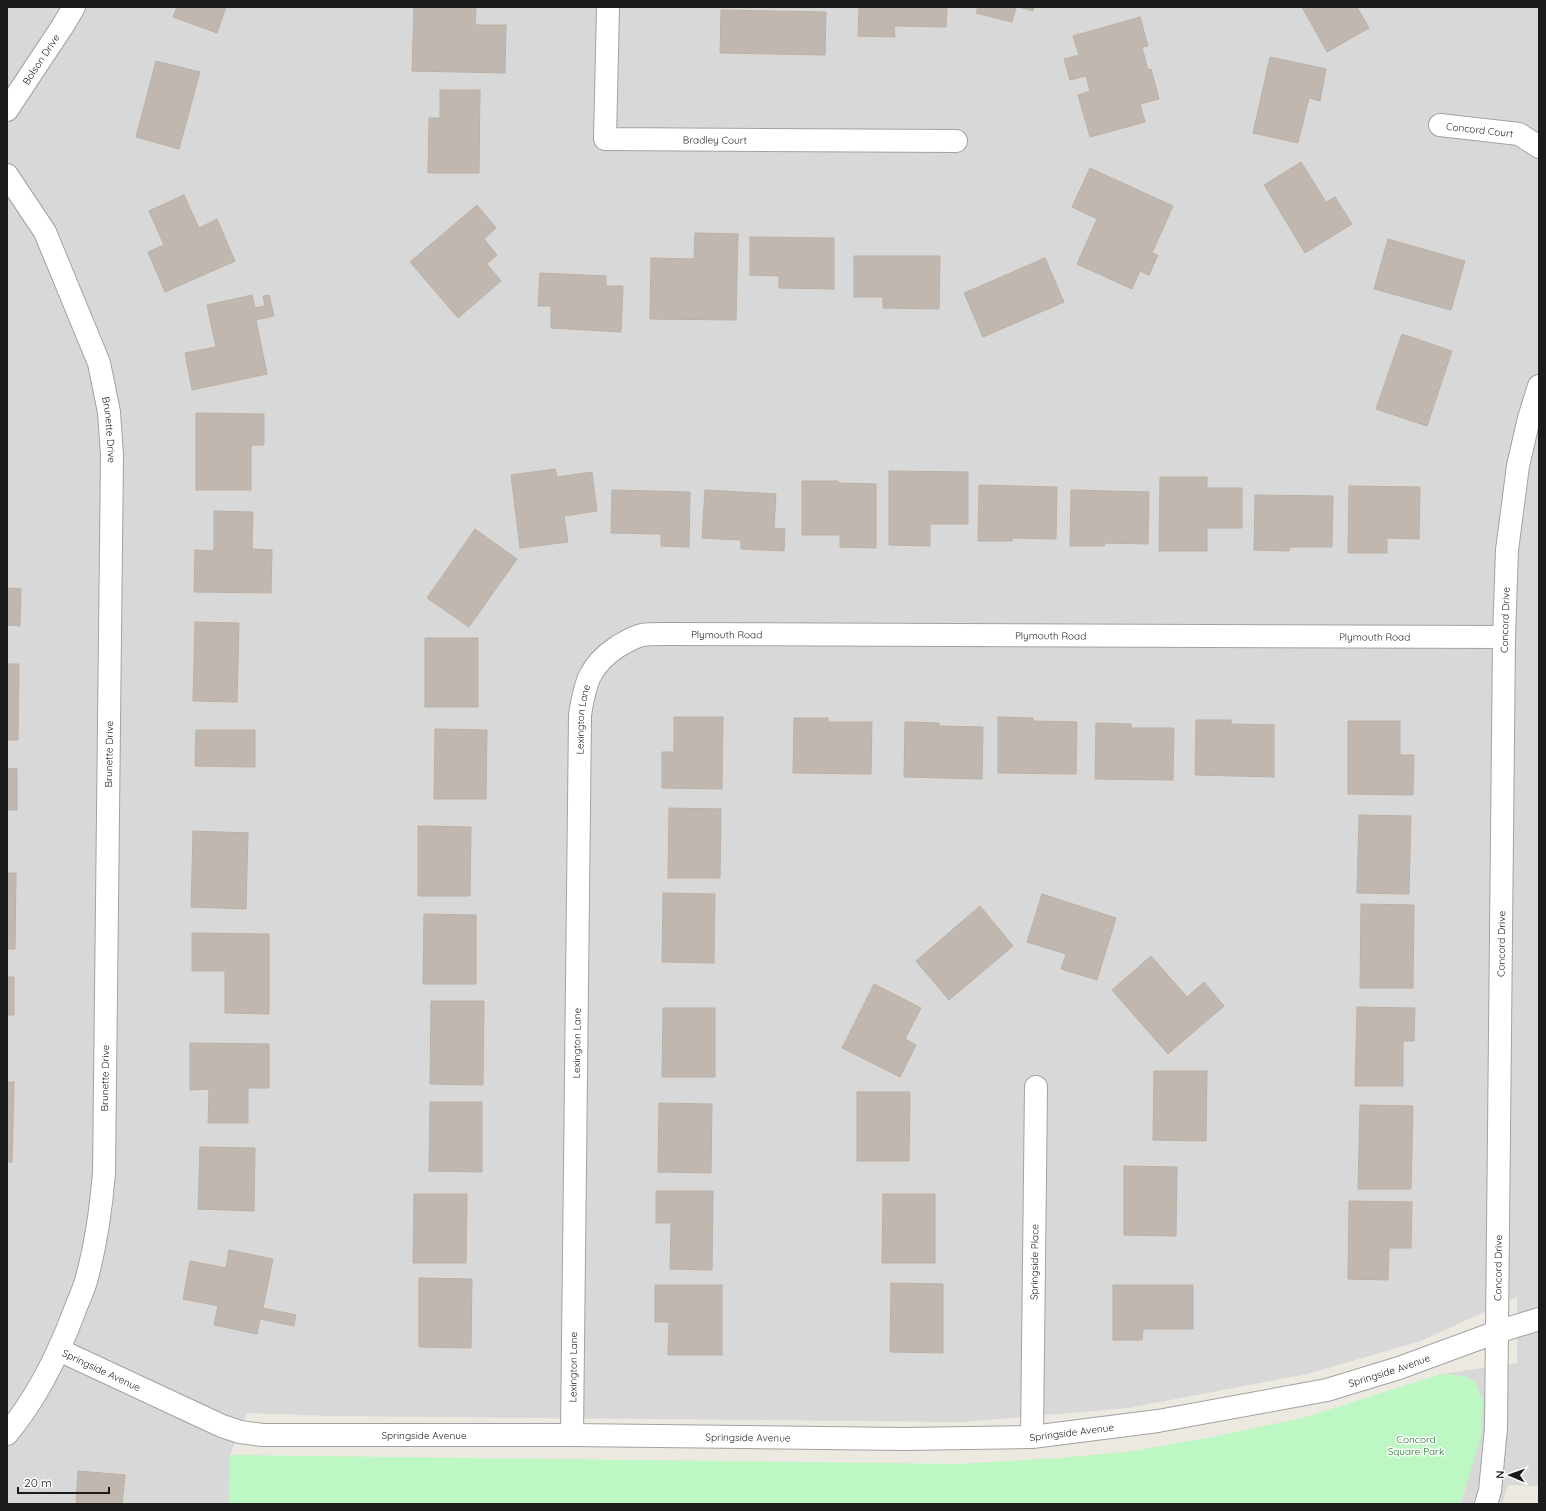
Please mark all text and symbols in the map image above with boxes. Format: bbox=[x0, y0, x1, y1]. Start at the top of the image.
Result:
street label: Bolson Drive bbox=[19, 31, 62, 87]
street label: Concord Court bbox=[1445, 119, 1515, 140]
street label: Bradley Court bbox=[683, 133, 748, 146]
street label: Brunette Drive bbox=[100, 395, 119, 463]
street label: Concord Drive bbox=[1497, 586, 1512, 653]
street label: Plymouth Road bbox=[691, 628, 762, 641]
street label: Plymouth Road bbox=[1015, 629, 1086, 642]
street label: Plymouth Road bbox=[1339, 630, 1410, 643]
street label: Lexington Lane bbox=[573, 682, 593, 754]
street label: Brunette Drive bbox=[102, 720, 116, 787]
street label: Concord Drive bbox=[1494, 910, 1508, 977]
street label: Lexington Lane bbox=[569, 1007, 583, 1078]
street label: Brunette Drive bbox=[98, 1044, 112, 1111]
street label: Springside Place bbox=[1027, 1224, 1041, 1300]
street label: Concord Drive bbox=[1491, 1234, 1504, 1301]
street label: Lexington Lane bbox=[566, 1331, 580, 1402]
street label: Springside Avenue bbox=[60, 1346, 143, 1394]
street label: Springside Avenue bbox=[1347, 1351, 1432, 1390]
street label: Springside Avenue bbox=[1029, 1420, 1115, 1444]
street label: Springside Avenue bbox=[381, 1429, 467, 1442]
street label: Springside Avenue bbox=[705, 1430, 791, 1444]
park label: Concord Square Park bbox=[1388, 1433, 1444, 1458]
north arrow bbox=[1490, 1455, 1530, 1495]
scale bar bbox=[18, 1469, 109, 1495]
text: N bbox=[1493, 1470, 1507, 1479]
text: 20 m bbox=[24, 1475, 52, 1490]

